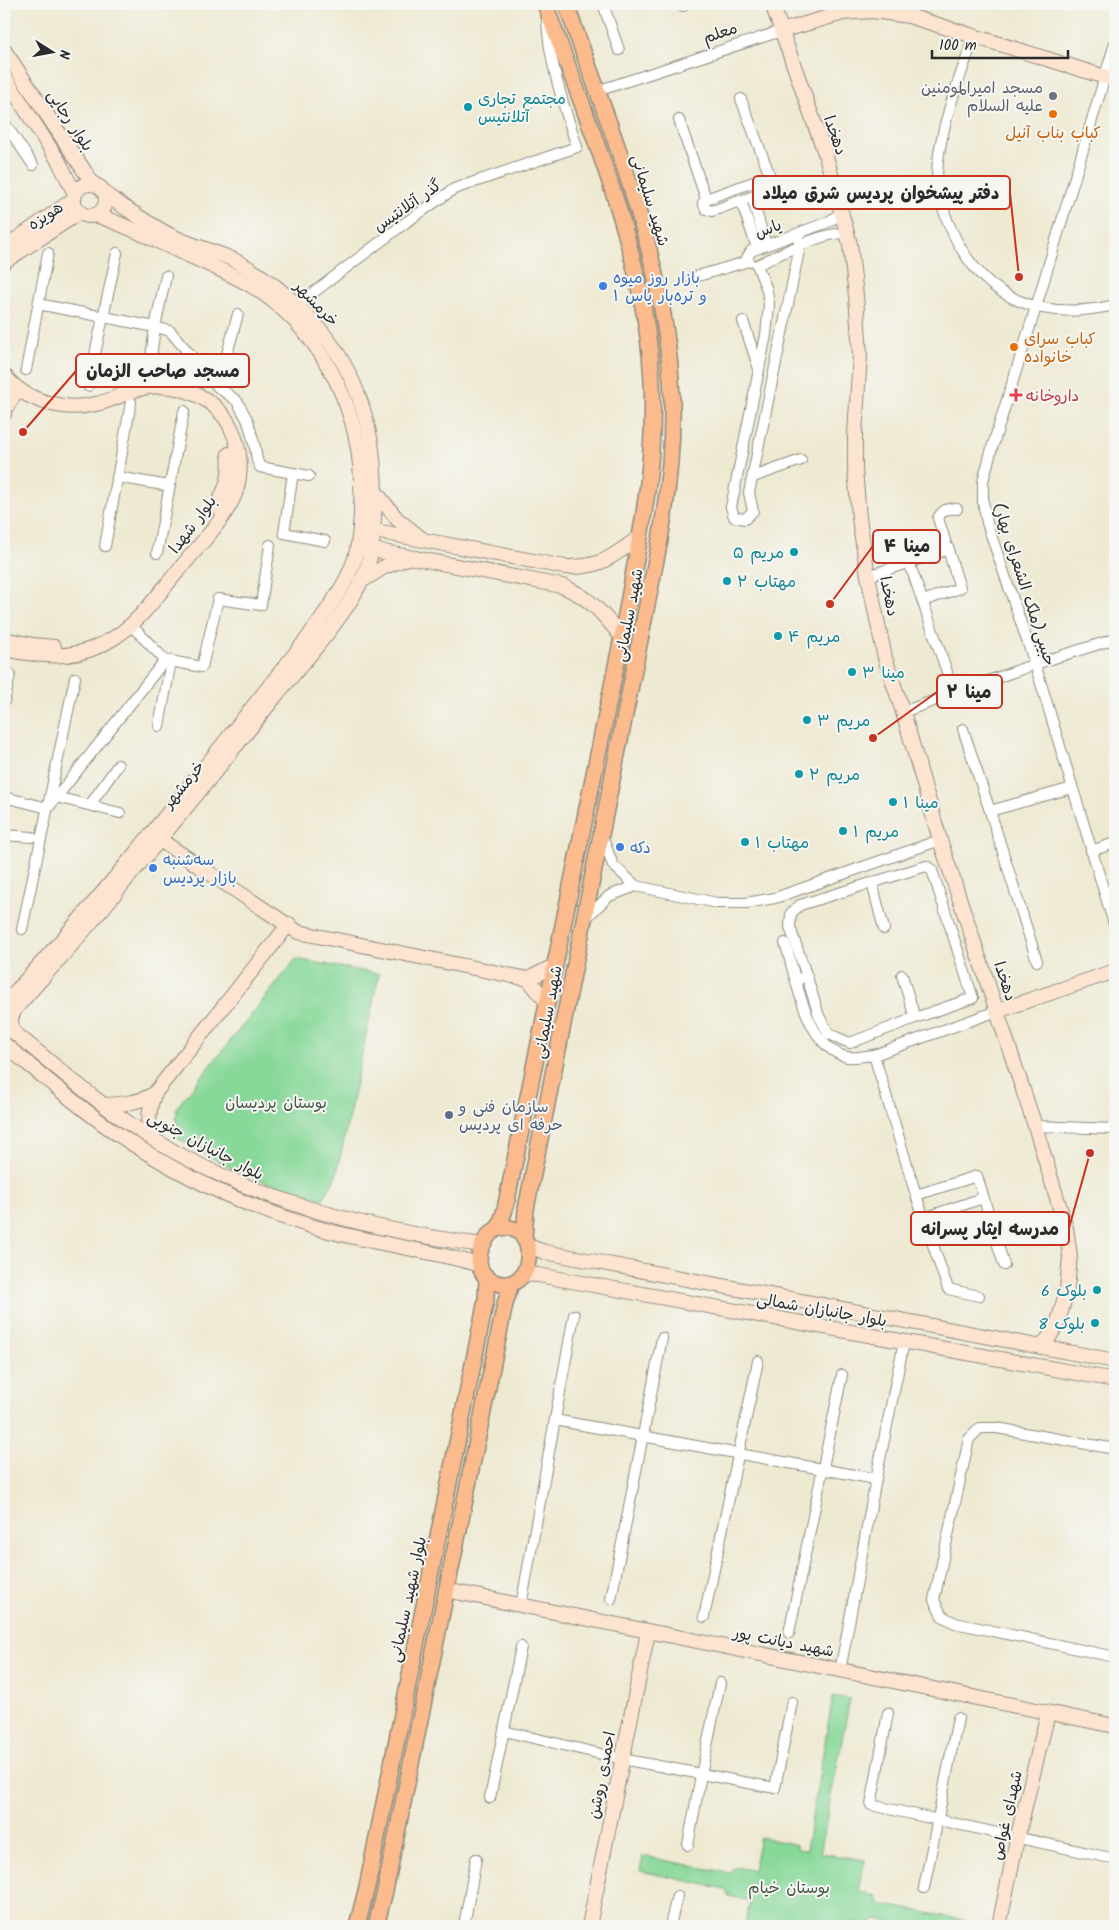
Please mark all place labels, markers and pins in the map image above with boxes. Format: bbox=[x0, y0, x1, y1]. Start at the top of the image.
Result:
place label: مسجد امیرالمومنین علیه السلام bbox=[921, 76, 1043, 119]
place label: مجتمع تجاری آتلانتیس bbox=[478, 87, 566, 130]
marker: مسجد امیرالمومنین علیه السلام bbox=[1047, 90, 1059, 102]
marker: مجتمع تجاری آتلانتیس bbox=[462, 101, 474, 113]
marker: کباب بناب آنیل bbox=[1047, 108, 1059, 120]
place label: کباب بناب آنیل bbox=[1005, 121, 1101, 146]
callout: دفتر پیشخوان پردیس شرق میلاد bbox=[753, 176, 1010, 209]
place label: بازار روز میوه و تره‌بار یاس ۱ bbox=[613, 266, 707, 309]
marker: بازار روز میوه و تره‌بار یاس ۱ bbox=[597, 280, 609, 292]
place label: کباب سرای خانواده bbox=[1024, 327, 1096, 370]
marker: کباب سرای خانواده bbox=[1008, 341, 1020, 353]
callout: مسجد صاحب الزمان bbox=[76, 354, 249, 387]
place label: داروخانه bbox=[1026, 384, 1079, 409]
marker: داروخانه bbox=[1010, 389, 1022, 401]
callout: مینا ۴ bbox=[873, 530, 940, 563]
place label: مریم ۵ bbox=[733, 541, 784, 566]
marker: مریم ۵ bbox=[788, 546, 800, 558]
place label: مهتاب ۲ bbox=[737, 570, 796, 595]
marker: مهتاب ۲ bbox=[721, 575, 733, 587]
place label: مریم ۴ bbox=[788, 625, 840, 650]
marker: مریم ۴ bbox=[772, 630, 784, 642]
place label: مینا ۳ bbox=[862, 661, 905, 686]
marker: مینا ۳ bbox=[846, 666, 858, 678]
callout: مینا ۲ bbox=[937, 675, 1002, 708]
place label: مریم ۳ bbox=[817, 709, 870, 734]
marker: مریم ۳ bbox=[801, 714, 813, 726]
place label: مریم ۲ bbox=[809, 763, 860, 788]
marker: مریم ۲ bbox=[793, 768, 805, 780]
place label: مینا ۱ bbox=[903, 791, 939, 816]
marker: مینا ۱ bbox=[887, 796, 899, 808]
place label: مریم ۱ bbox=[853, 820, 899, 845]
marker: مریم ۱ bbox=[837, 825, 849, 837]
place label: مهتاب ۱ bbox=[755, 831, 809, 856]
place label: دکه bbox=[630, 836, 651, 861]
marker: مهتاب ۱ bbox=[739, 836, 751, 848]
marker: دکه bbox=[614, 841, 626, 853]
place label: سه‌شنبه بازار پردیس bbox=[163, 848, 237, 891]
marker: سه‌شنبه بازار پردیس bbox=[147, 862, 159, 874]
place label: سازمان فنی و حرفه ای پردیس bbox=[457, 1095, 563, 1138]
marker: سازمان فنی و حرفه ای پردیس bbox=[443, 1109, 455, 1121]
callout: مدرسه ایثار پسرانه bbox=[911, 1212, 1069, 1245]
place label: بلوک 6 bbox=[1041, 1279, 1087, 1304]
marker: بلوک 6 bbox=[1091, 1284, 1103, 1296]
place label: بلوک 8 bbox=[1038, 1312, 1085, 1337]
marker: بلوک 8 bbox=[1089, 1317, 1101, 1329]

